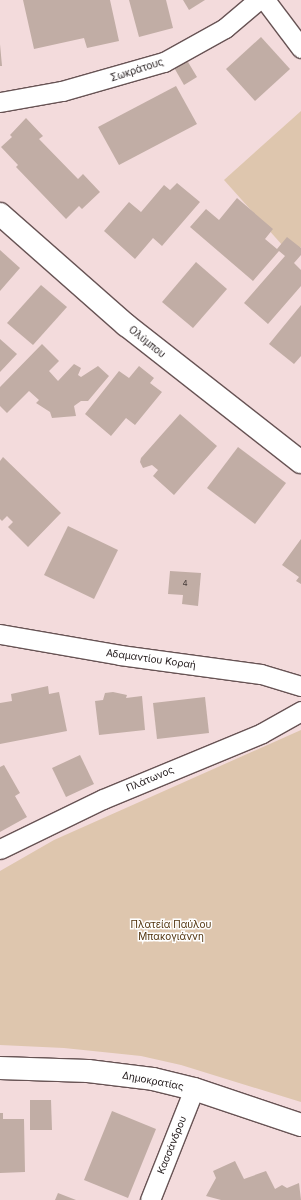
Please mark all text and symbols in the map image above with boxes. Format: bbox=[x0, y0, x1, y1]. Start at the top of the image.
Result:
street label: Σωκράτους bbox=[109, 56, 165, 84]
street label: Ολύμπου bbox=[126, 324, 168, 360]
house number: 4 bbox=[182, 579, 188, 589]
street label: Αδαμαντίου Κοραή bbox=[105, 647, 197, 671]
street label: Πλάτωνος bbox=[124, 764, 176, 794]
park label: Πλατεία Παύλου Μπακογιάννη bbox=[131, 918, 211, 942]
street label: Δημοκρατίας bbox=[121, 1069, 185, 1093]
street label: Κασσάνδρου bbox=[155, 1114, 189, 1176]

